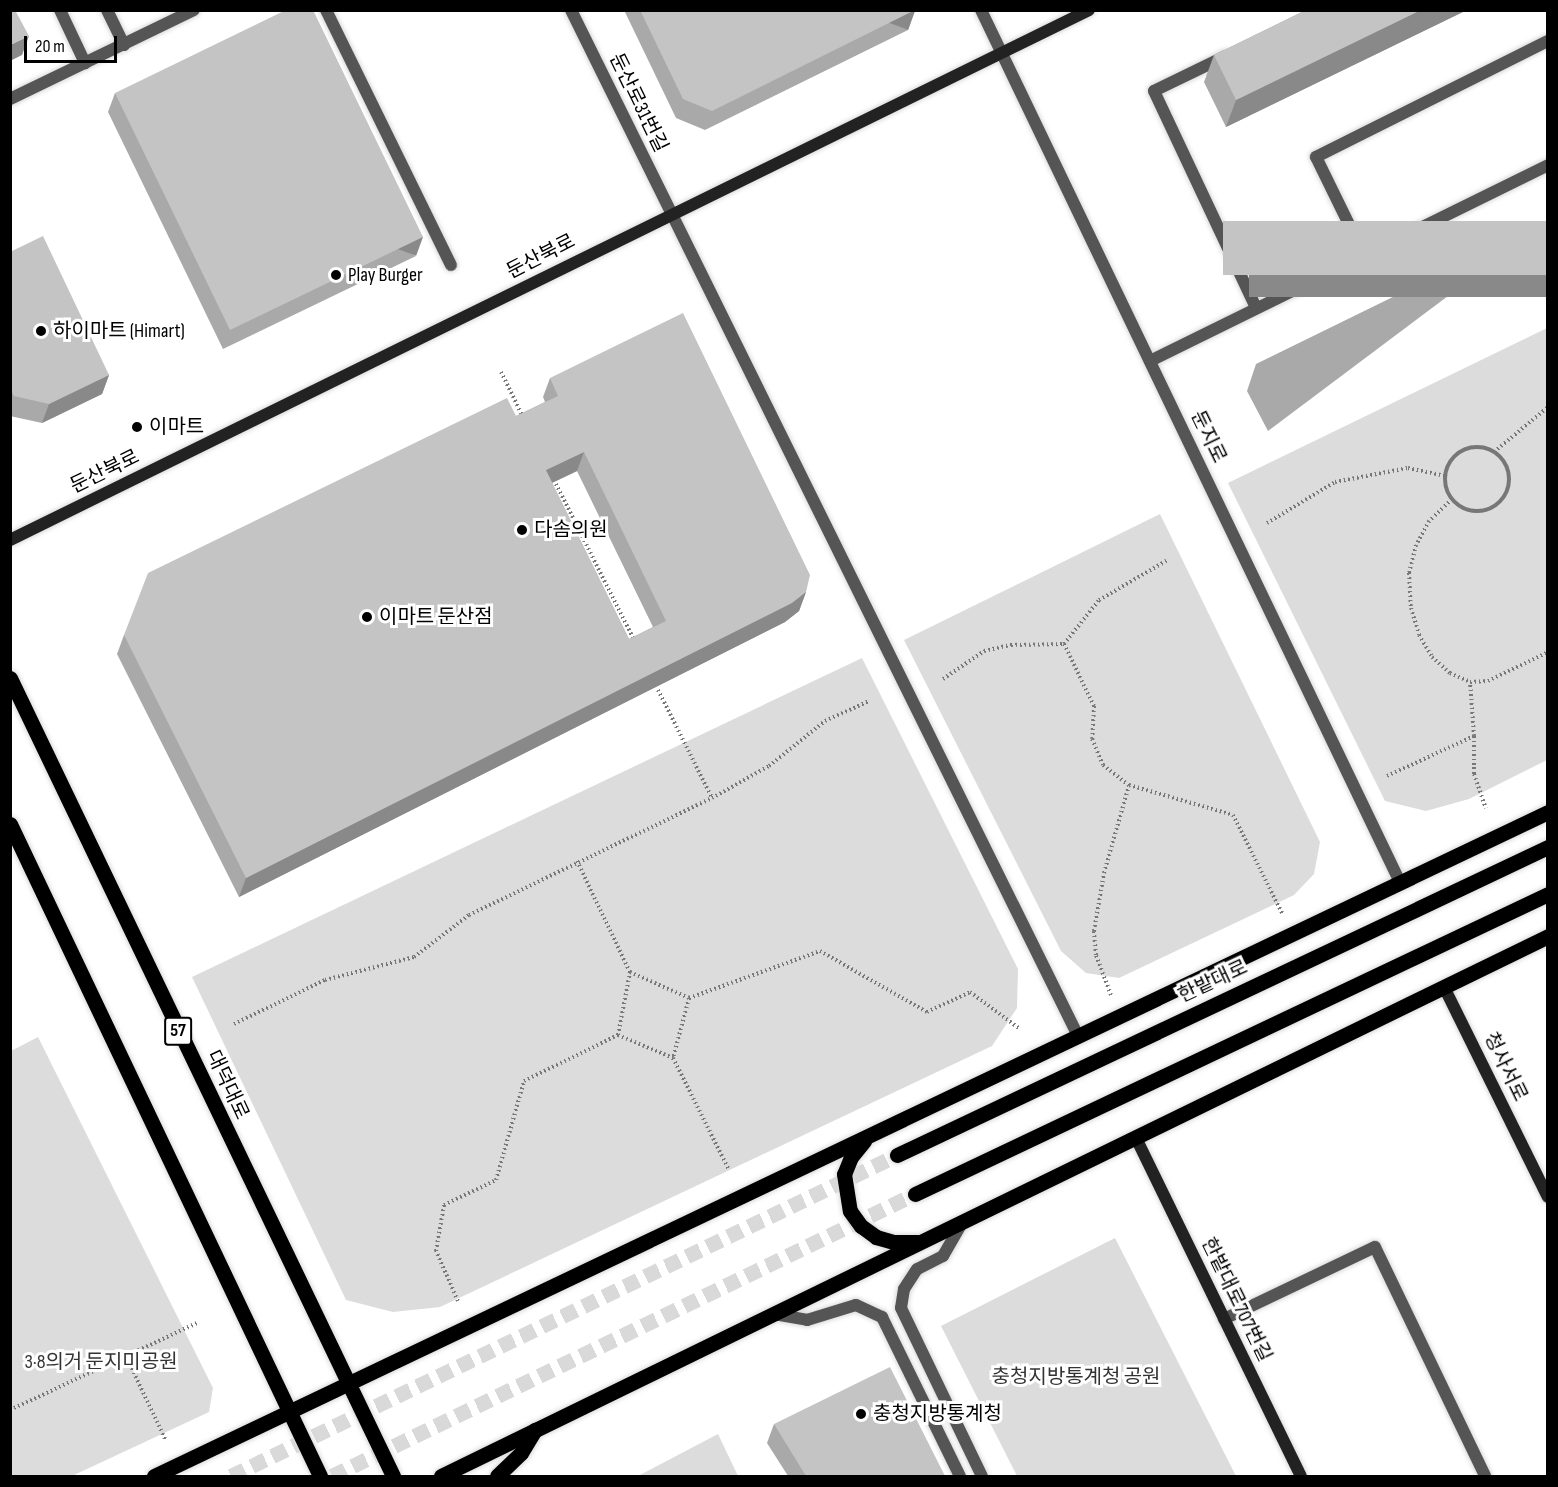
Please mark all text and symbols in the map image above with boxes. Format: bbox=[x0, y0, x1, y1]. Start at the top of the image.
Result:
scale bar bbox=[27, 24, 120, 62]
text: 20 m bbox=[35, 36, 65, 57]
street label: 둔산로31번길 bbox=[604, 49, 672, 157]
street label: 둔산북로 bbox=[503, 230, 579, 284]
place label: Play Burger bbox=[348, 263, 423, 287]
marker: Play Burger bbox=[329, 268, 343, 282]
place label: 하이마트 (Himart) bbox=[53, 319, 185, 343]
marker: 하이마트 (Himart) bbox=[34, 324, 48, 338]
street label: 둔지로 bbox=[1185, 407, 1231, 467]
place label: 이마트 bbox=[149, 415, 204, 439]
marker: 이마트 bbox=[130, 420, 144, 434]
street label: 둔산북로 bbox=[67, 445, 143, 499]
place label: 다솜의원 bbox=[534, 518, 608, 542]
marker: 다솜의원 bbox=[515, 523, 529, 537]
place label: 이마트 둔산점 bbox=[379, 605, 493, 629]
marker: 이마트 둔산점 bbox=[360, 610, 374, 624]
street label: 한밭대로 bbox=[1175, 956, 1251, 1008]
road number: 57 bbox=[163, 1016, 193, 1046]
street label: 청사서로 bbox=[1478, 1029, 1532, 1105]
street label: 대덕대로 bbox=[201, 1047, 253, 1123]
street label: 한밭대로707번길 bbox=[1196, 1234, 1276, 1366]
park label: 3·8의거 둔지미공원 bbox=[24, 1350, 178, 1374]
park label: 충청지방통계청 공원 bbox=[992, 1365, 1160, 1389]
place label: 충청지방통계청 bbox=[873, 1402, 1002, 1426]
marker: 충청지방통계청 bbox=[854, 1407, 868, 1421]

